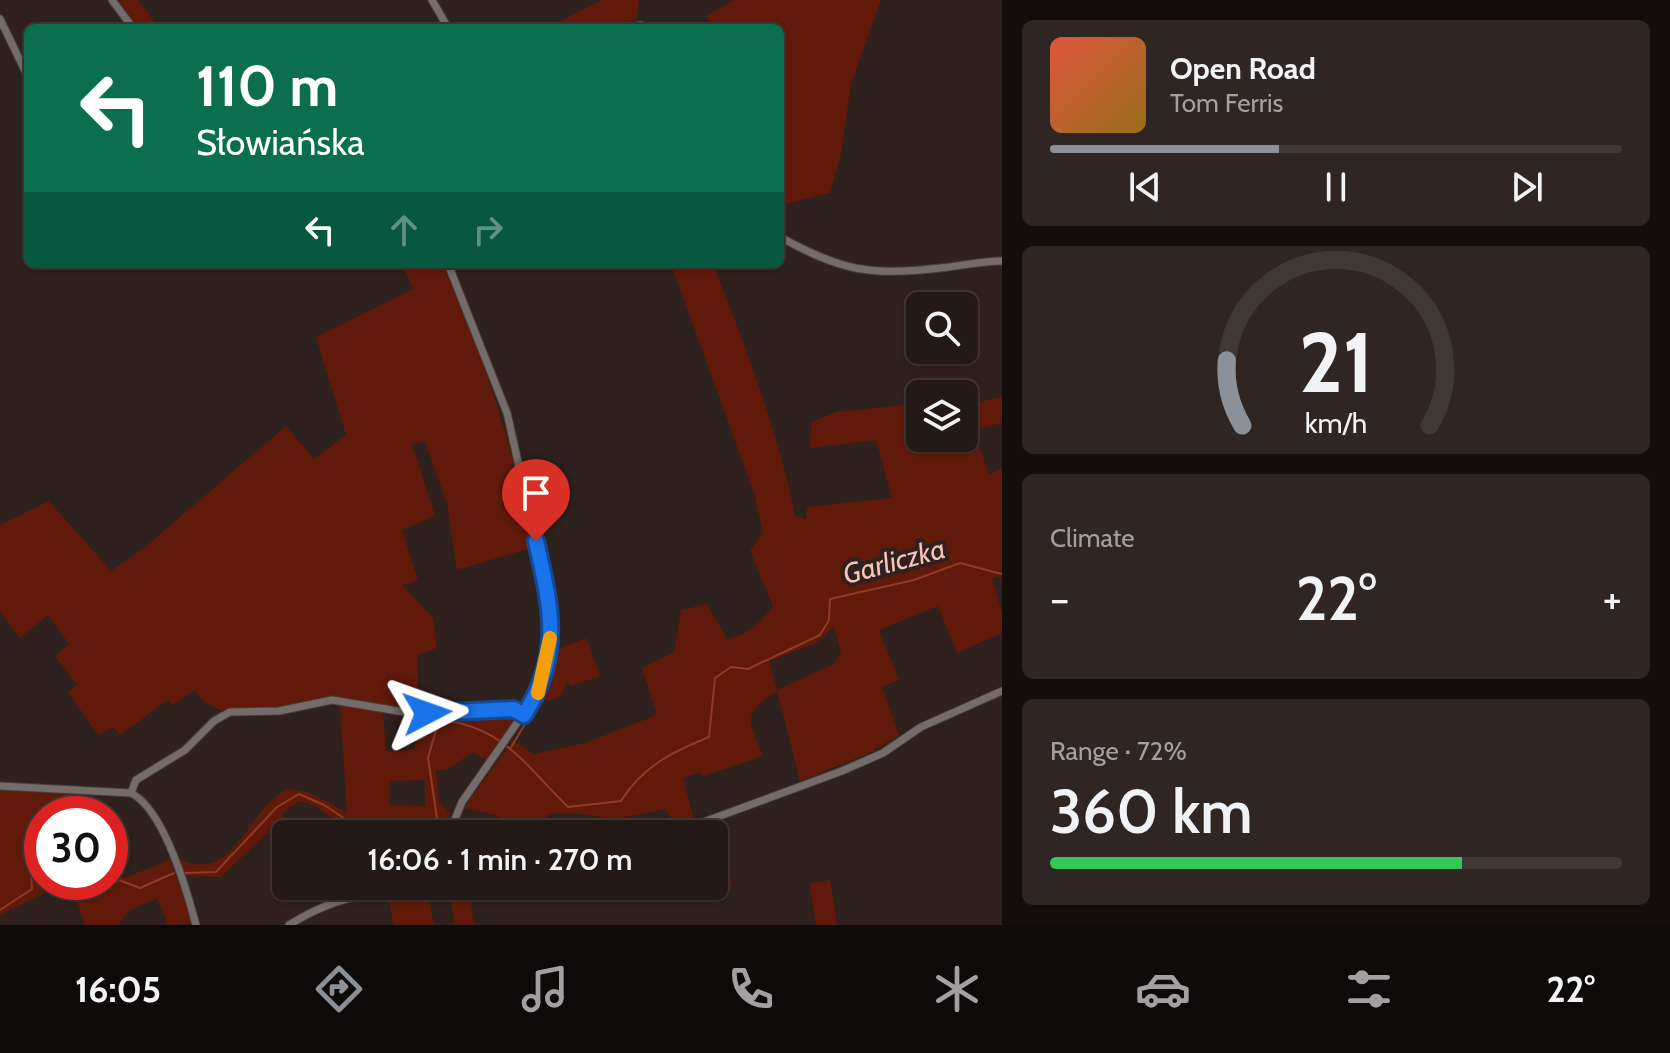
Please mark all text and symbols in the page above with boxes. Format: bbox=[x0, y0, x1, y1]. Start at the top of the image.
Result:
text: Open Road bbox=[1170, 50, 1316, 87]
text: 110 m bbox=[196, 52, 338, 120]
icon: left bbox=[64, 56, 168, 160]
text: Tom Ferris bbox=[1170, 87, 1283, 119]
text: Słowiańska bbox=[196, 120, 364, 164]
icon: previous bbox=[1123, 165, 1167, 209]
icon: pause bbox=[1314, 165, 1358, 209]
icon: next bbox=[1505, 165, 1549, 209]
icon: left bbox=[298, 208, 342, 252]
icon: ahead bbox=[382, 208, 426, 252]
icon: right bbox=[466, 208, 510, 252]
map controls bbox=[906, 292, 978, 452]
button: search bbox=[906, 292, 978, 364]
text: 21 bbox=[1299, 311, 1373, 412]
button: layers bbox=[906, 380, 978, 452]
text: km/h bbox=[1305, 405, 1367, 440]
pin bbox=[502, 459, 570, 541]
icon: arrive bbox=[514, 471, 558, 515]
text: Climate bbox=[1050, 522, 1135, 554]
water label: Garliczka bbox=[839, 531, 949, 591]
text: 22° bbox=[1296, 562, 1376, 635]
text: − bbox=[1050, 572, 1069, 625]
text: + bbox=[1603, 572, 1622, 625]
position arrow bbox=[385, 671, 469, 755]
text: Range · 72% bbox=[1050, 735, 1187, 767]
text: 360 km bbox=[1050, 775, 1253, 848]
speed limit sign: 30 bbox=[24, 796, 128, 900]
text: 16:06 · 1 min · 270 m bbox=[368, 841, 632, 878]
icon: directions bbox=[311, 961, 367, 1017]
icon: music bbox=[517, 961, 573, 1017]
icon: phone bbox=[723, 961, 779, 1017]
icon: climate bbox=[929, 961, 985, 1017]
icon: car bbox=[1135, 961, 1191, 1017]
icon: filters bbox=[1341, 961, 1397, 1017]
text: 16:05 bbox=[75, 967, 161, 1011]
text: 22° bbox=[1546, 967, 1595, 1011]

